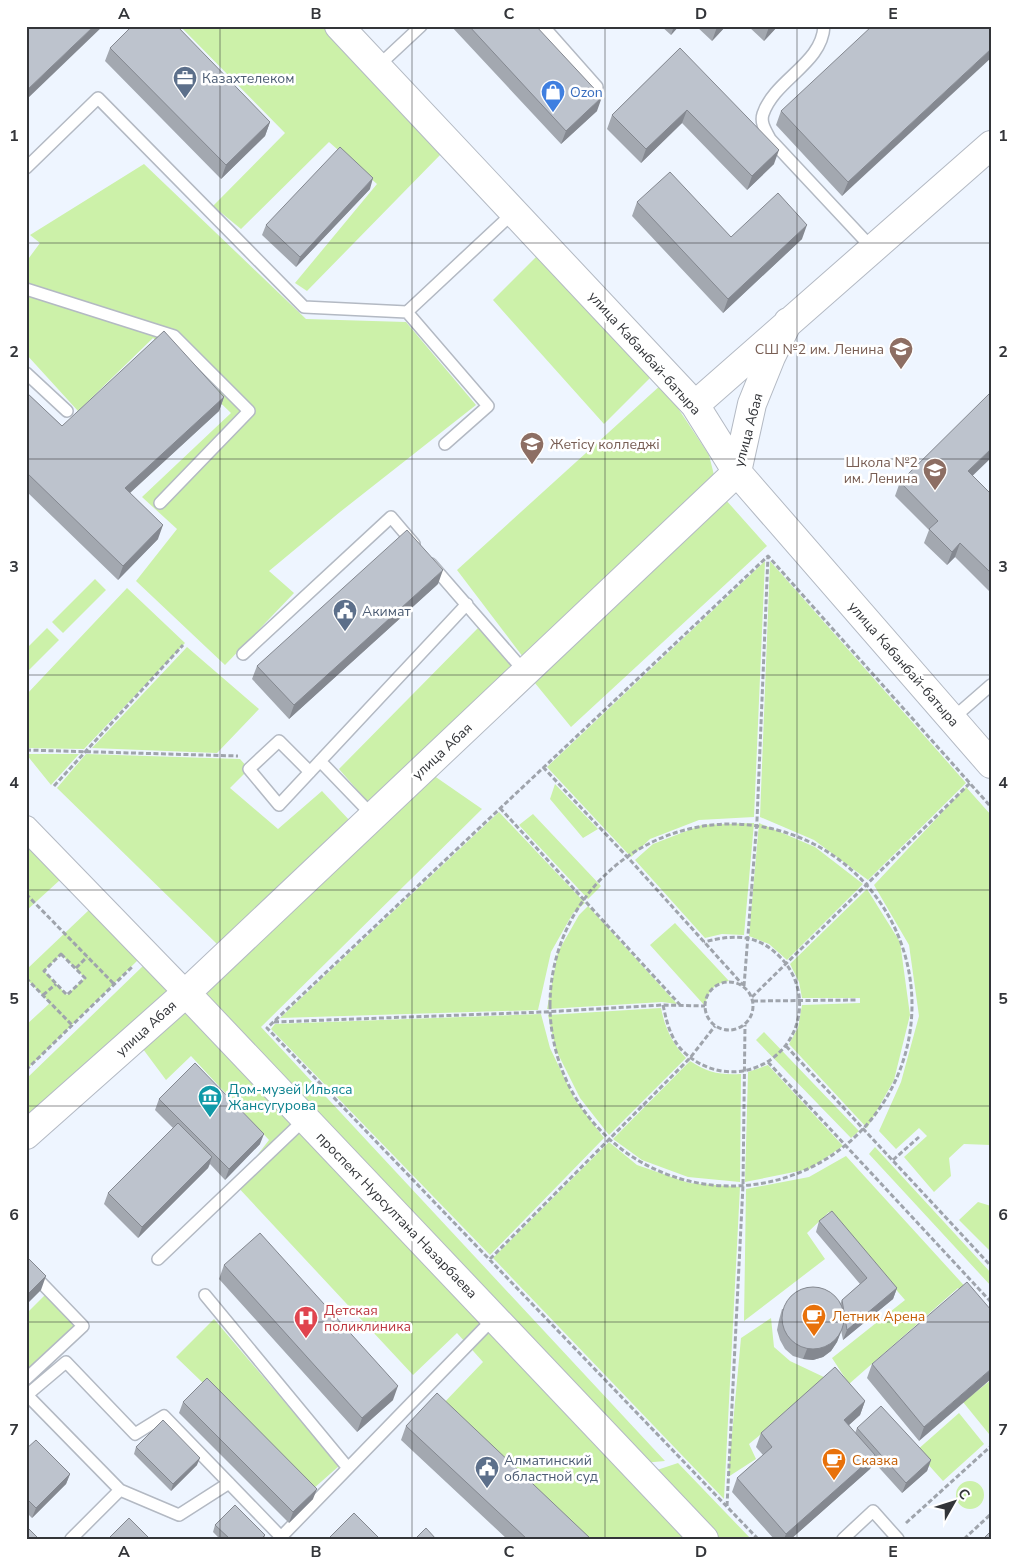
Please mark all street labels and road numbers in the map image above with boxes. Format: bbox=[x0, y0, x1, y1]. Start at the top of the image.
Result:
street label: улица Кабанбай-батыра bbox=[584, 287, 705, 419]
street label: улица Абая bbox=[730, 391, 767, 469]
street label: улица Кабанбай-батыра bbox=[844, 598, 963, 731]
street label: улица Абая bbox=[408, 719, 476, 784]
street label: улица Абая bbox=[112, 996, 181, 1061]
street label: проспект Нурсултана Назарбаева bbox=[312, 1128, 481, 1303]

